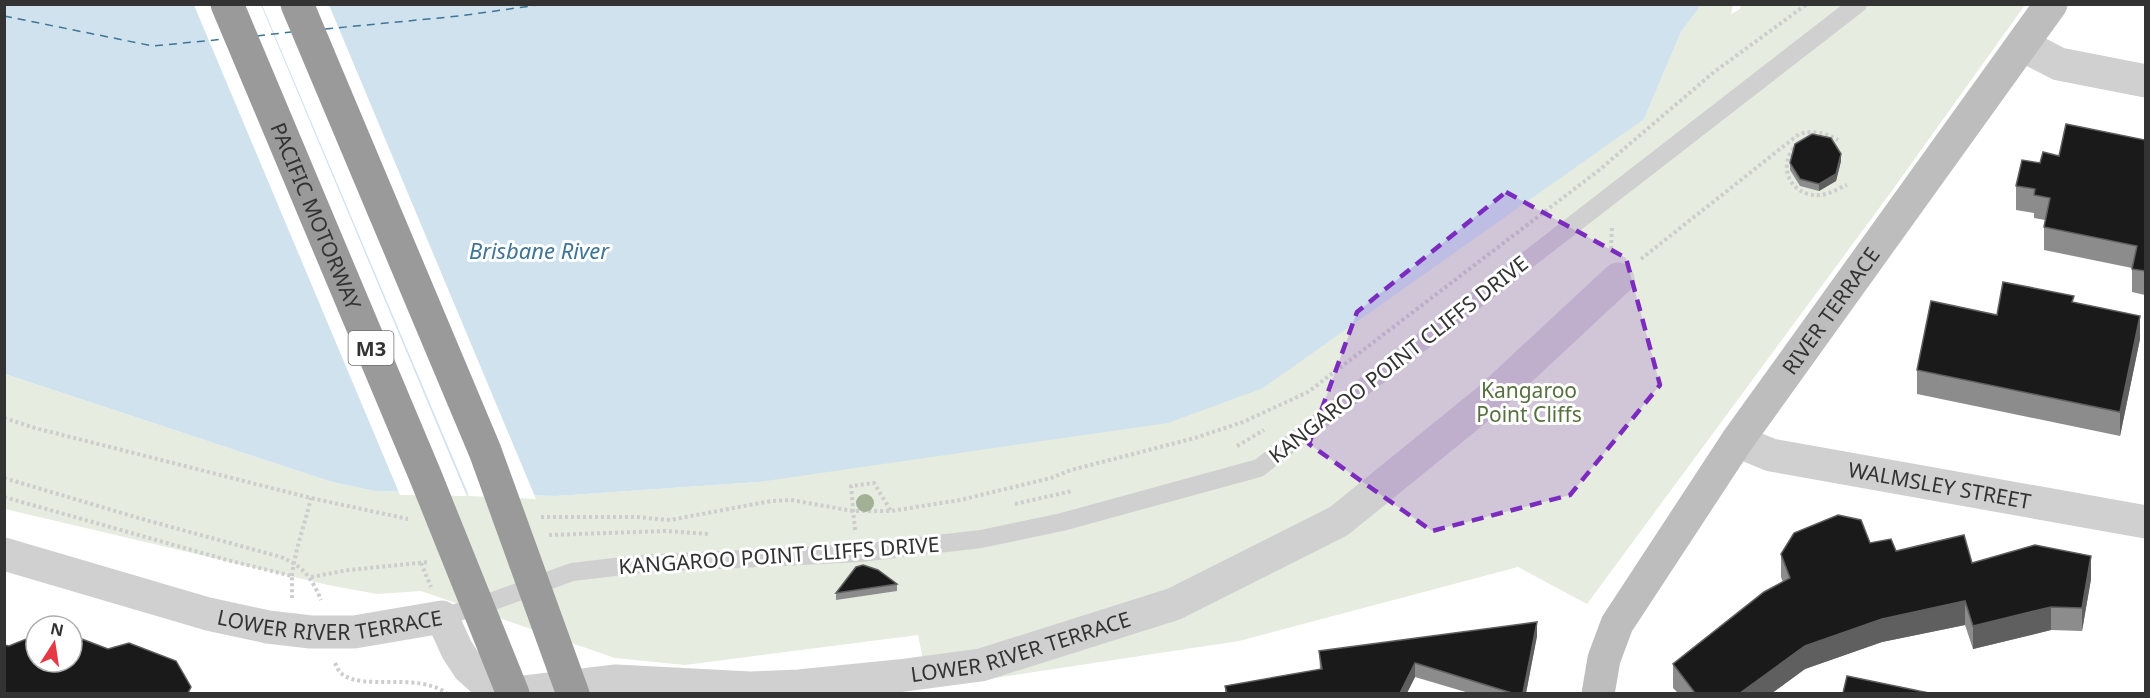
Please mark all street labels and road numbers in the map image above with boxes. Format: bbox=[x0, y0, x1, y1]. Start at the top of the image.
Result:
street label: PACIFIC MOTORWAY bbox=[264, 118, 368, 314]
street label: RIVER TERRACE bbox=[1775, 242, 1886, 380]
street label: KANGAROO POINT CLIFFS DRIVE bbox=[1263, 249, 1533, 469]
road number: M3 bbox=[348, 331, 394, 365]
street label: WALMSLEY STREET bbox=[1846, 455, 2033, 515]
street label: KANGAROO POINT CLIFFS DRIVE bbox=[618, 530, 940, 580]
street label: LOWER RIVER TERRACE bbox=[215, 602, 444, 646]
street label: LOWER RIVER TERRACE bbox=[909, 605, 1134, 688]

